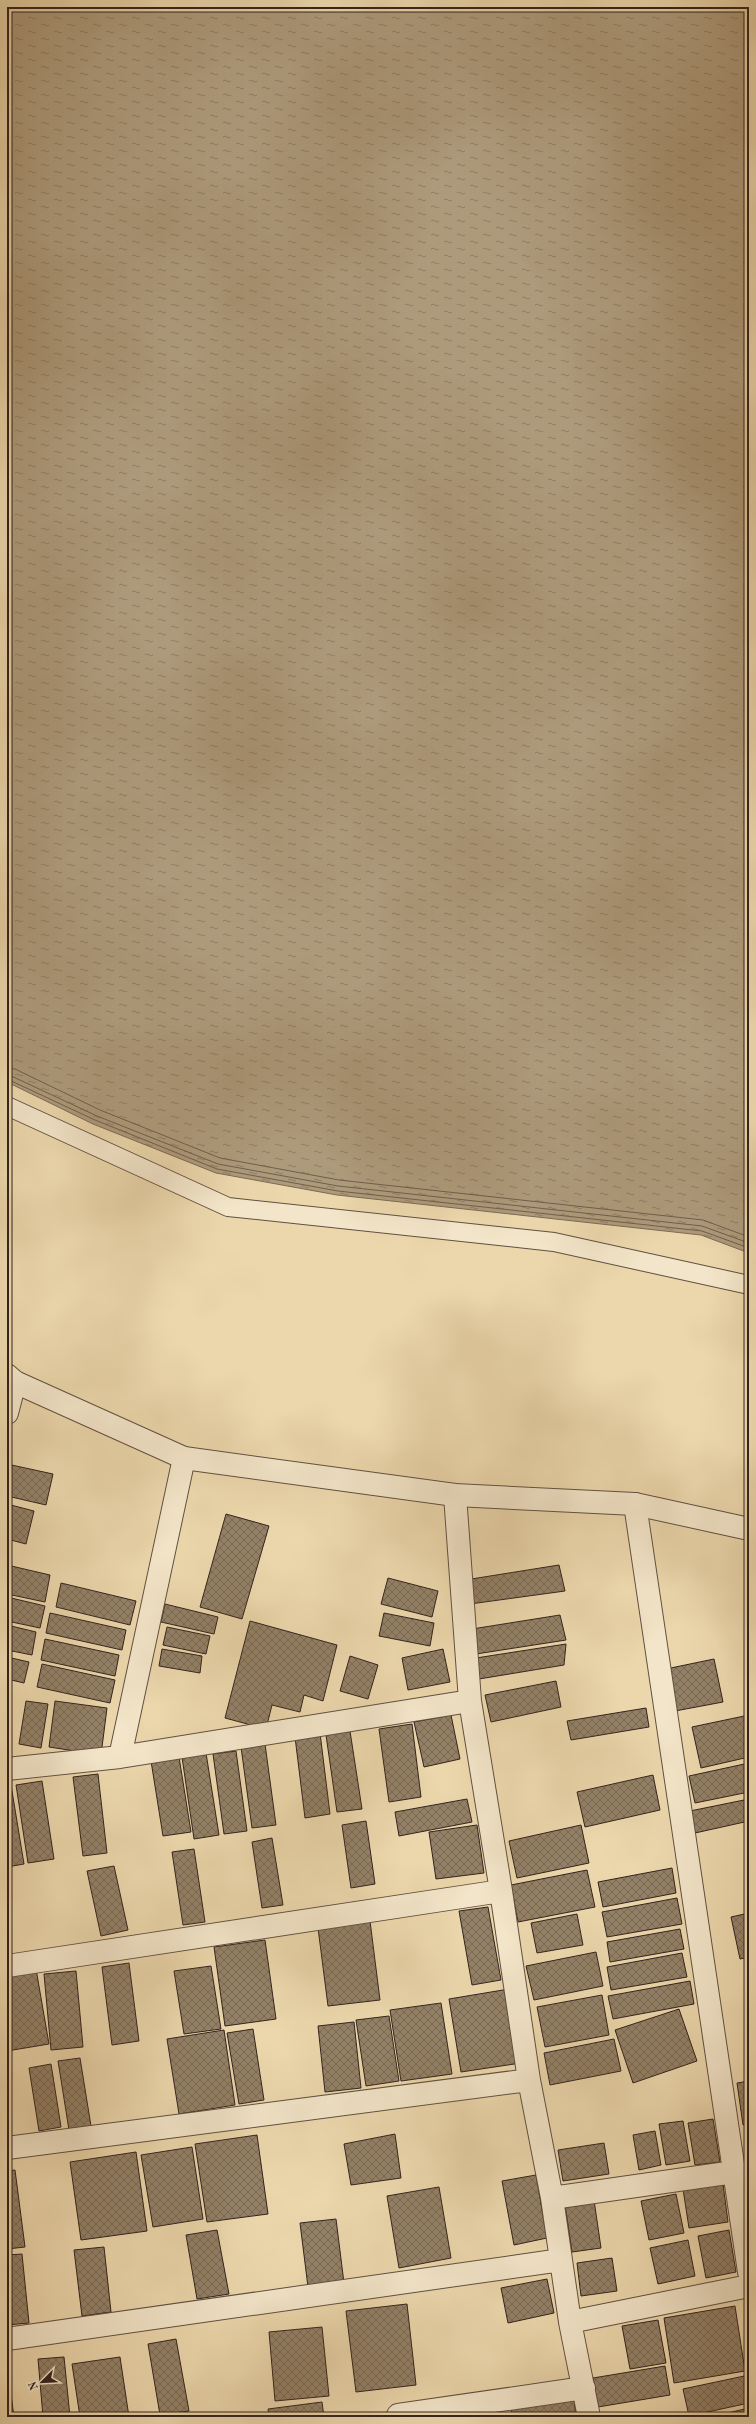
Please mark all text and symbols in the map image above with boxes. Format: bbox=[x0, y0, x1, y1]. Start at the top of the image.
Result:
north arrow bbox=[22, 2362, 62, 2402]
text: N bbox=[27, 2379, 41, 2392]

